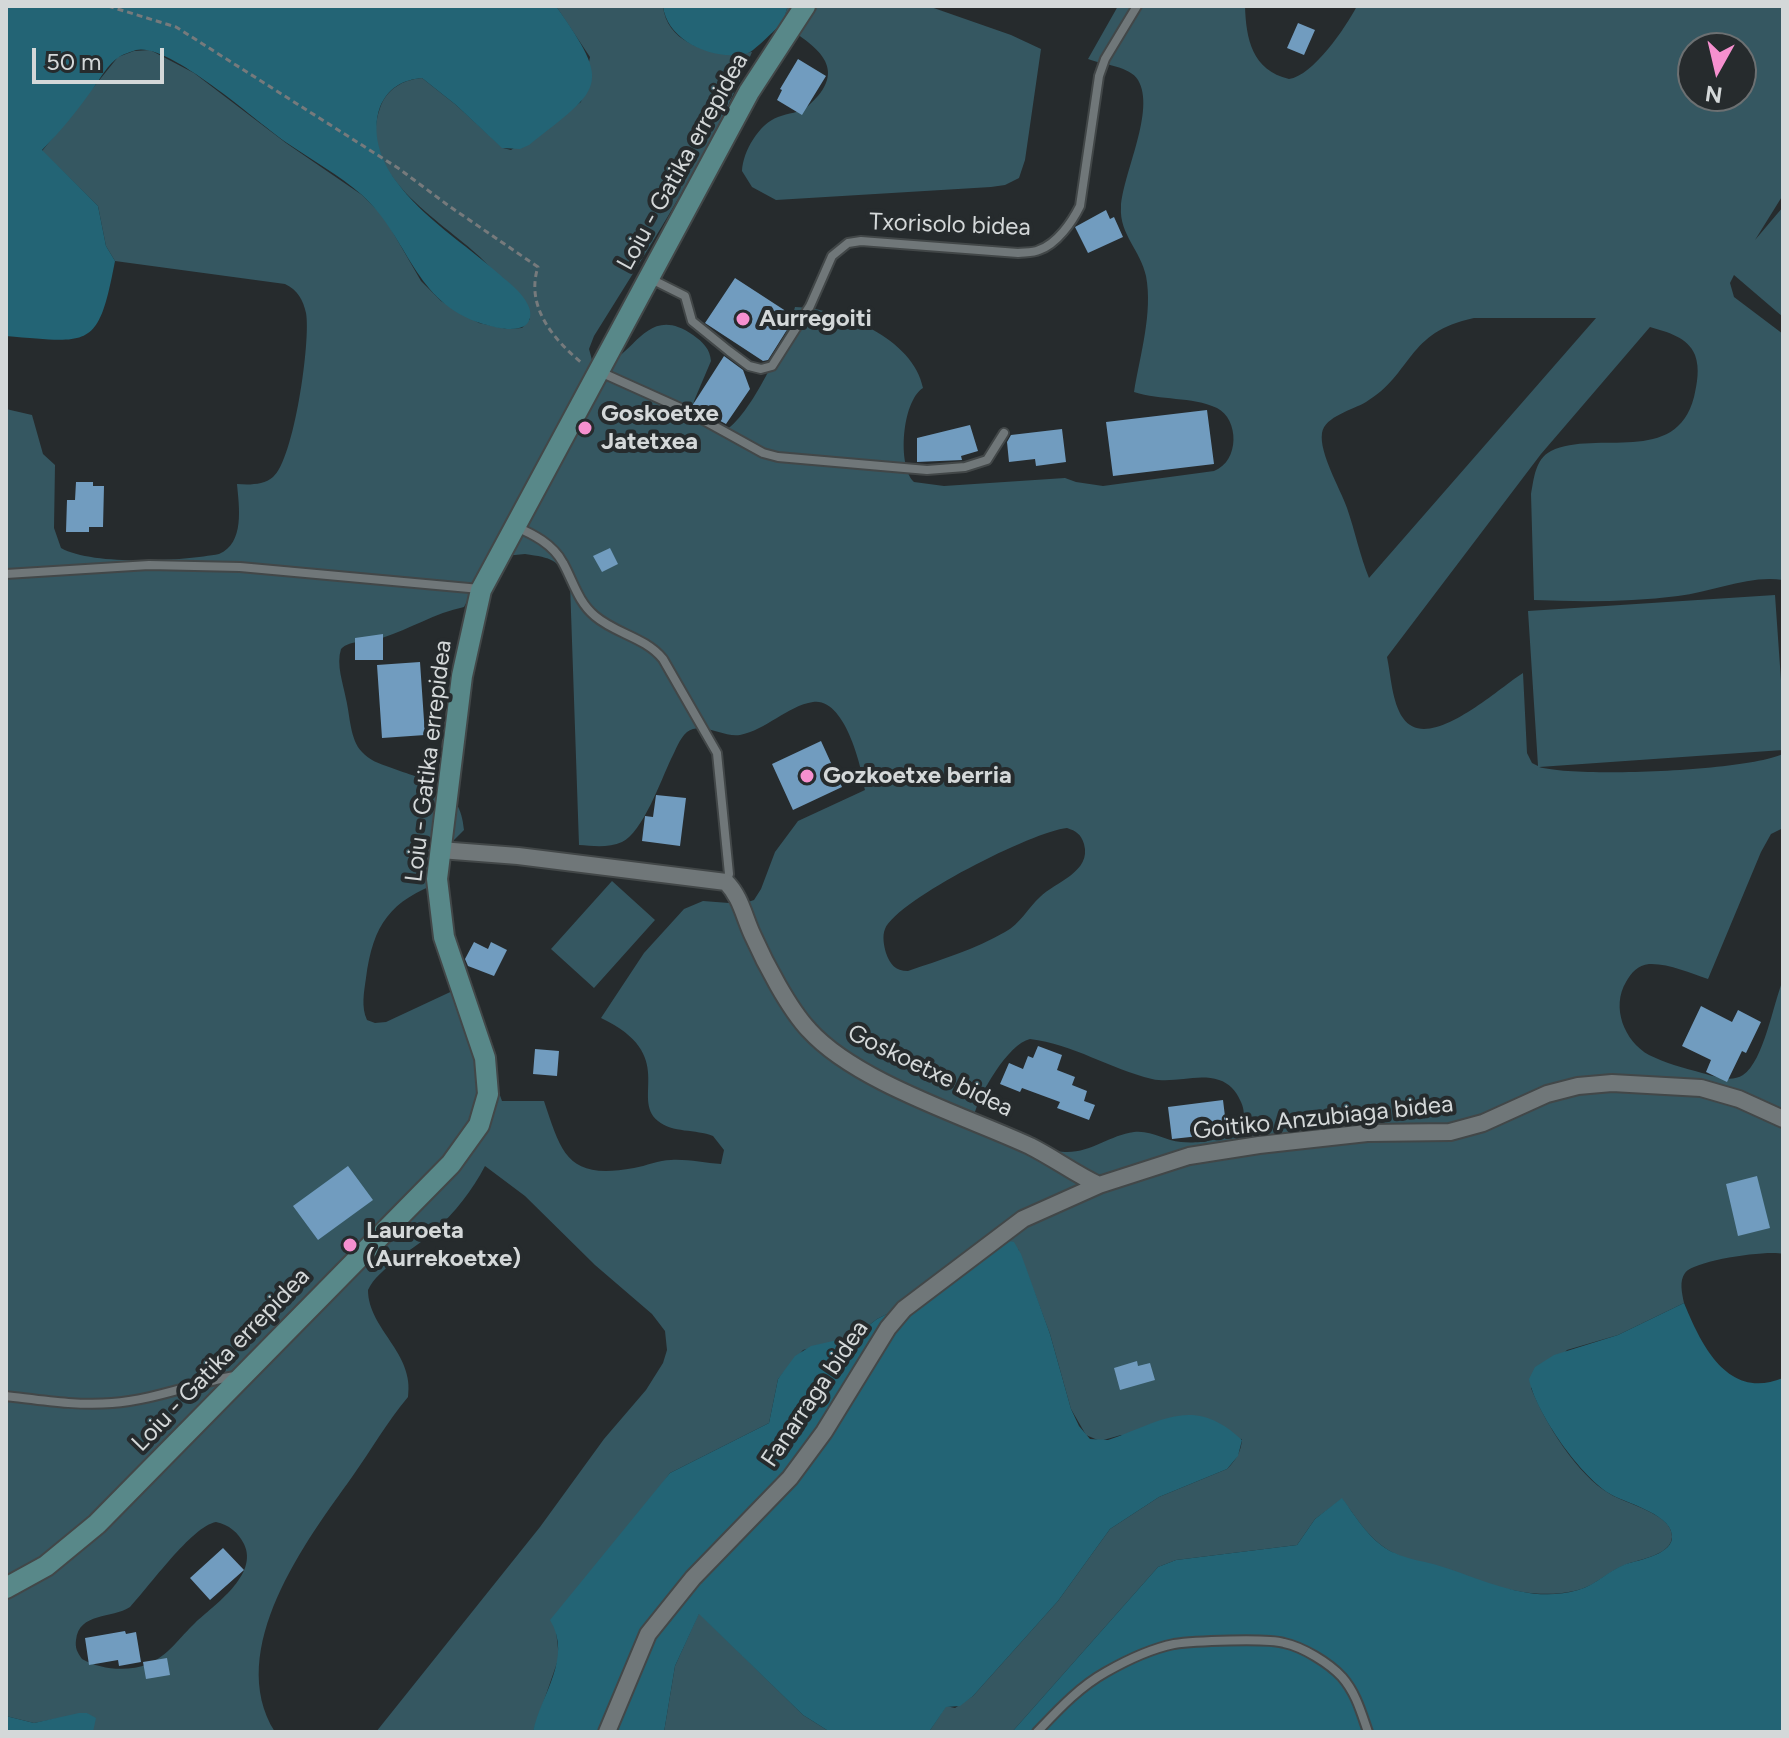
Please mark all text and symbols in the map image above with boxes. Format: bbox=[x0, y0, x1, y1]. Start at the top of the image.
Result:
scale bar bbox=[36, 32, 168, 82]
north arrow bbox=[1677, 32, 1757, 112]
text: 50 m bbox=[46, 47, 102, 76]
street label: Loiu - Gatika errepidea bbox=[611, 49, 755, 275]
text: N bbox=[1704, 80, 1724, 109]
street label: Txorisolo bidea bbox=[869, 208, 1031, 242]
place label: Aurregoiti bbox=[759, 305, 872, 333]
marker: Aurregoiti bbox=[734, 310, 752, 328]
place label: Goskoetxe Jatetxea bbox=[601, 400, 719, 456]
marker: Goskoetxe Jatetxea bbox=[576, 419, 594, 437]
street label: Loiu - Gatika errepidea bbox=[400, 638, 458, 884]
place label: Gozkoetxe berria bbox=[823, 762, 1012, 790]
marker: Gozkoetxe berria bbox=[798, 767, 816, 785]
street label: Goskoetxe bidea bbox=[843, 1019, 1017, 1123]
street label: Goitiko Anzubiaga bidea bbox=[1191, 1090, 1455, 1146]
place label: Lauroeta (Aurrekoetxe) bbox=[366, 1217, 521, 1273]
marker: Lauroeta (Aurrekoetxe) bbox=[341, 1236, 359, 1254]
street label: Loiu - Gatika errepidea bbox=[126, 1262, 316, 1458]
street label: Fanarraga bidea bbox=[755, 1315, 875, 1473]

